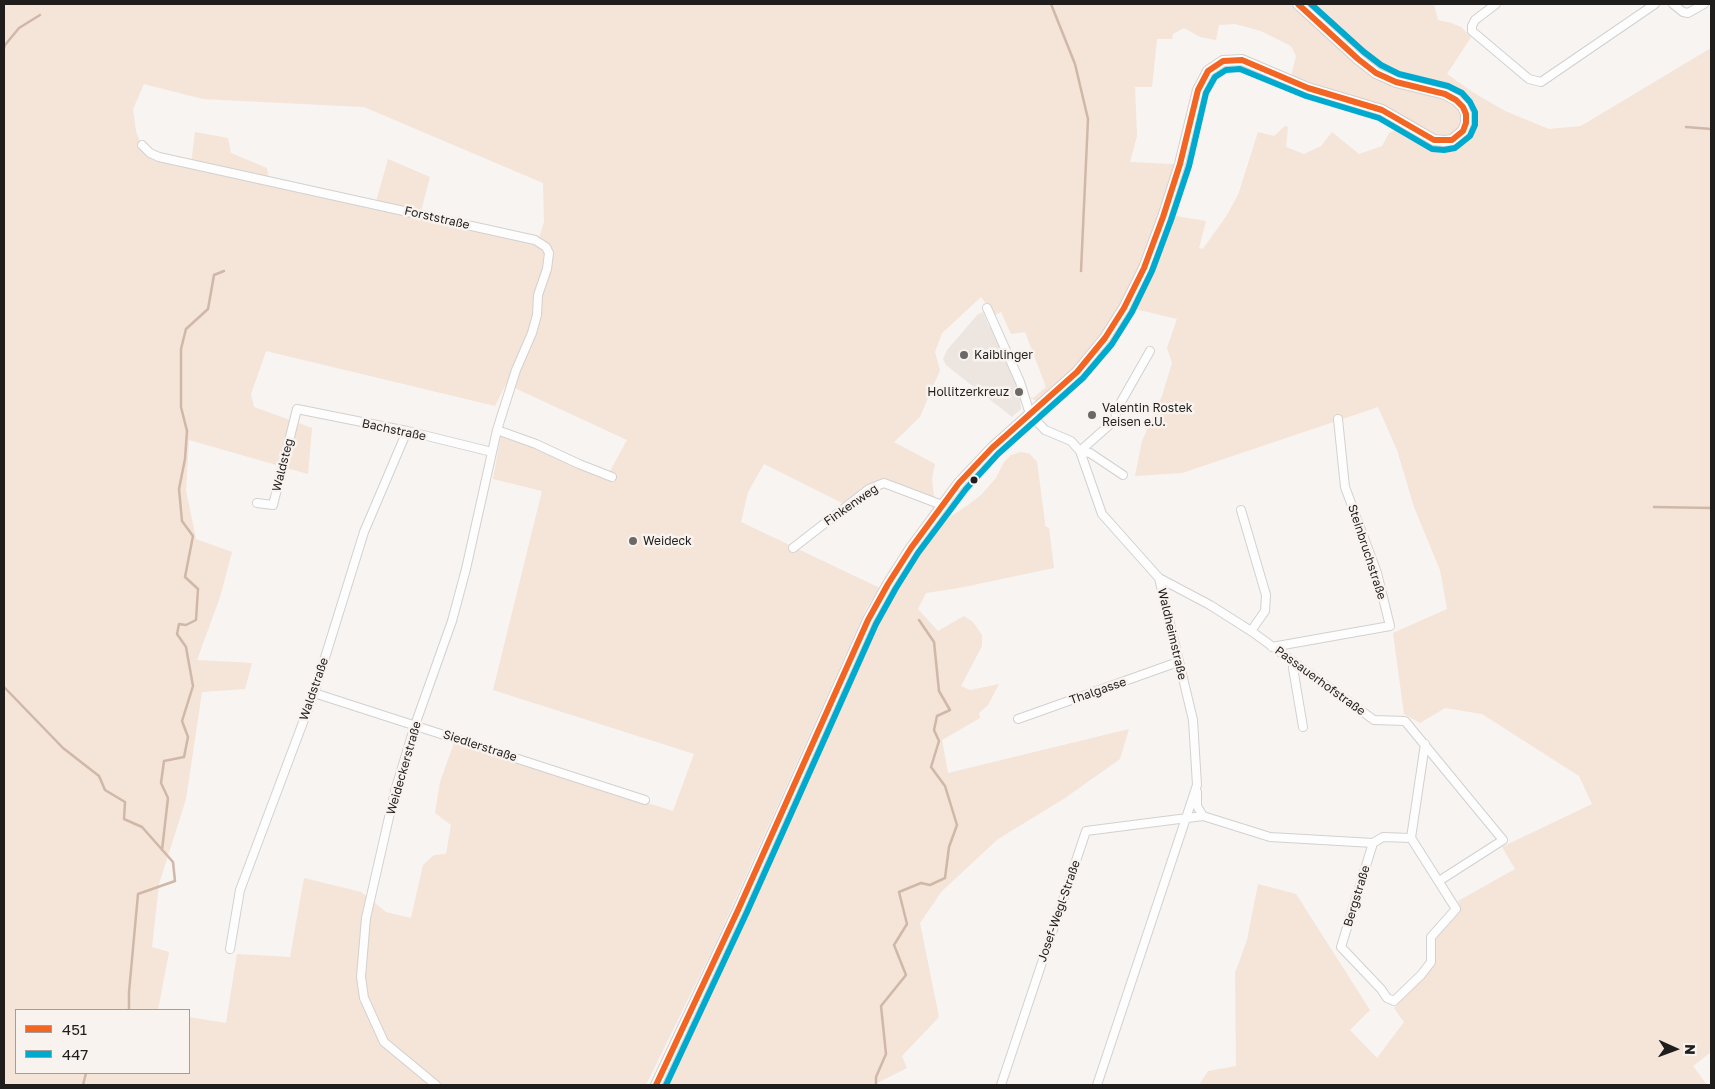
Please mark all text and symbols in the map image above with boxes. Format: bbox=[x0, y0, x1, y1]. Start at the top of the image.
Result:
street label: Forststraße bbox=[403, 204, 471, 232]
place label: Kaiblinger bbox=[974, 348, 1033, 362]
marker: Kaiblinger bbox=[958, 349, 970, 361]
place label: Hollitzerkreuz bbox=[927, 385, 1009, 399]
marker: Hollitzerkreuz bbox=[1013, 386, 1025, 398]
place label: Valentin Rostek Reisen e.U. bbox=[1102, 401, 1193, 429]
marker: Valentin Rostek Reisen e.U. bbox=[1086, 409, 1098, 421]
street label: Bachstraße bbox=[361, 416, 427, 444]
street label: Waldsteg bbox=[269, 437, 297, 493]
unlabelled marker bbox=[969, 475, 979, 485]
street label: Finkenweg bbox=[821, 481, 881, 529]
street label: Steinbruchstraße bbox=[1345, 502, 1389, 602]
place label: Weideck bbox=[643, 534, 692, 548]
marker: Weideck bbox=[627, 535, 639, 547]
street label: Waldheimstraße bbox=[1154, 587, 1190, 681]
street label: Passauerhofstraße bbox=[1272, 643, 1368, 719]
street label: Waldstraße bbox=[297, 656, 331, 722]
street label: Thalgasse bbox=[1068, 675, 1128, 707]
street label: Weideckerstraße bbox=[384, 720, 424, 816]
street label: Siedlerstraße bbox=[441, 727, 519, 765]
street label: Josef-Wegl-Straße bbox=[1035, 858, 1083, 964]
street label: Bergstraße bbox=[1341, 864, 1373, 928]
legend bbox=[15, 1009, 190, 1074]
text: 451 bbox=[62, 1020, 87, 1038]
north arrow bbox=[1650, 1024, 1700, 1074]
text: N bbox=[1682, 1044, 1699, 1055]
text: 447 bbox=[62, 1045, 88, 1063]

